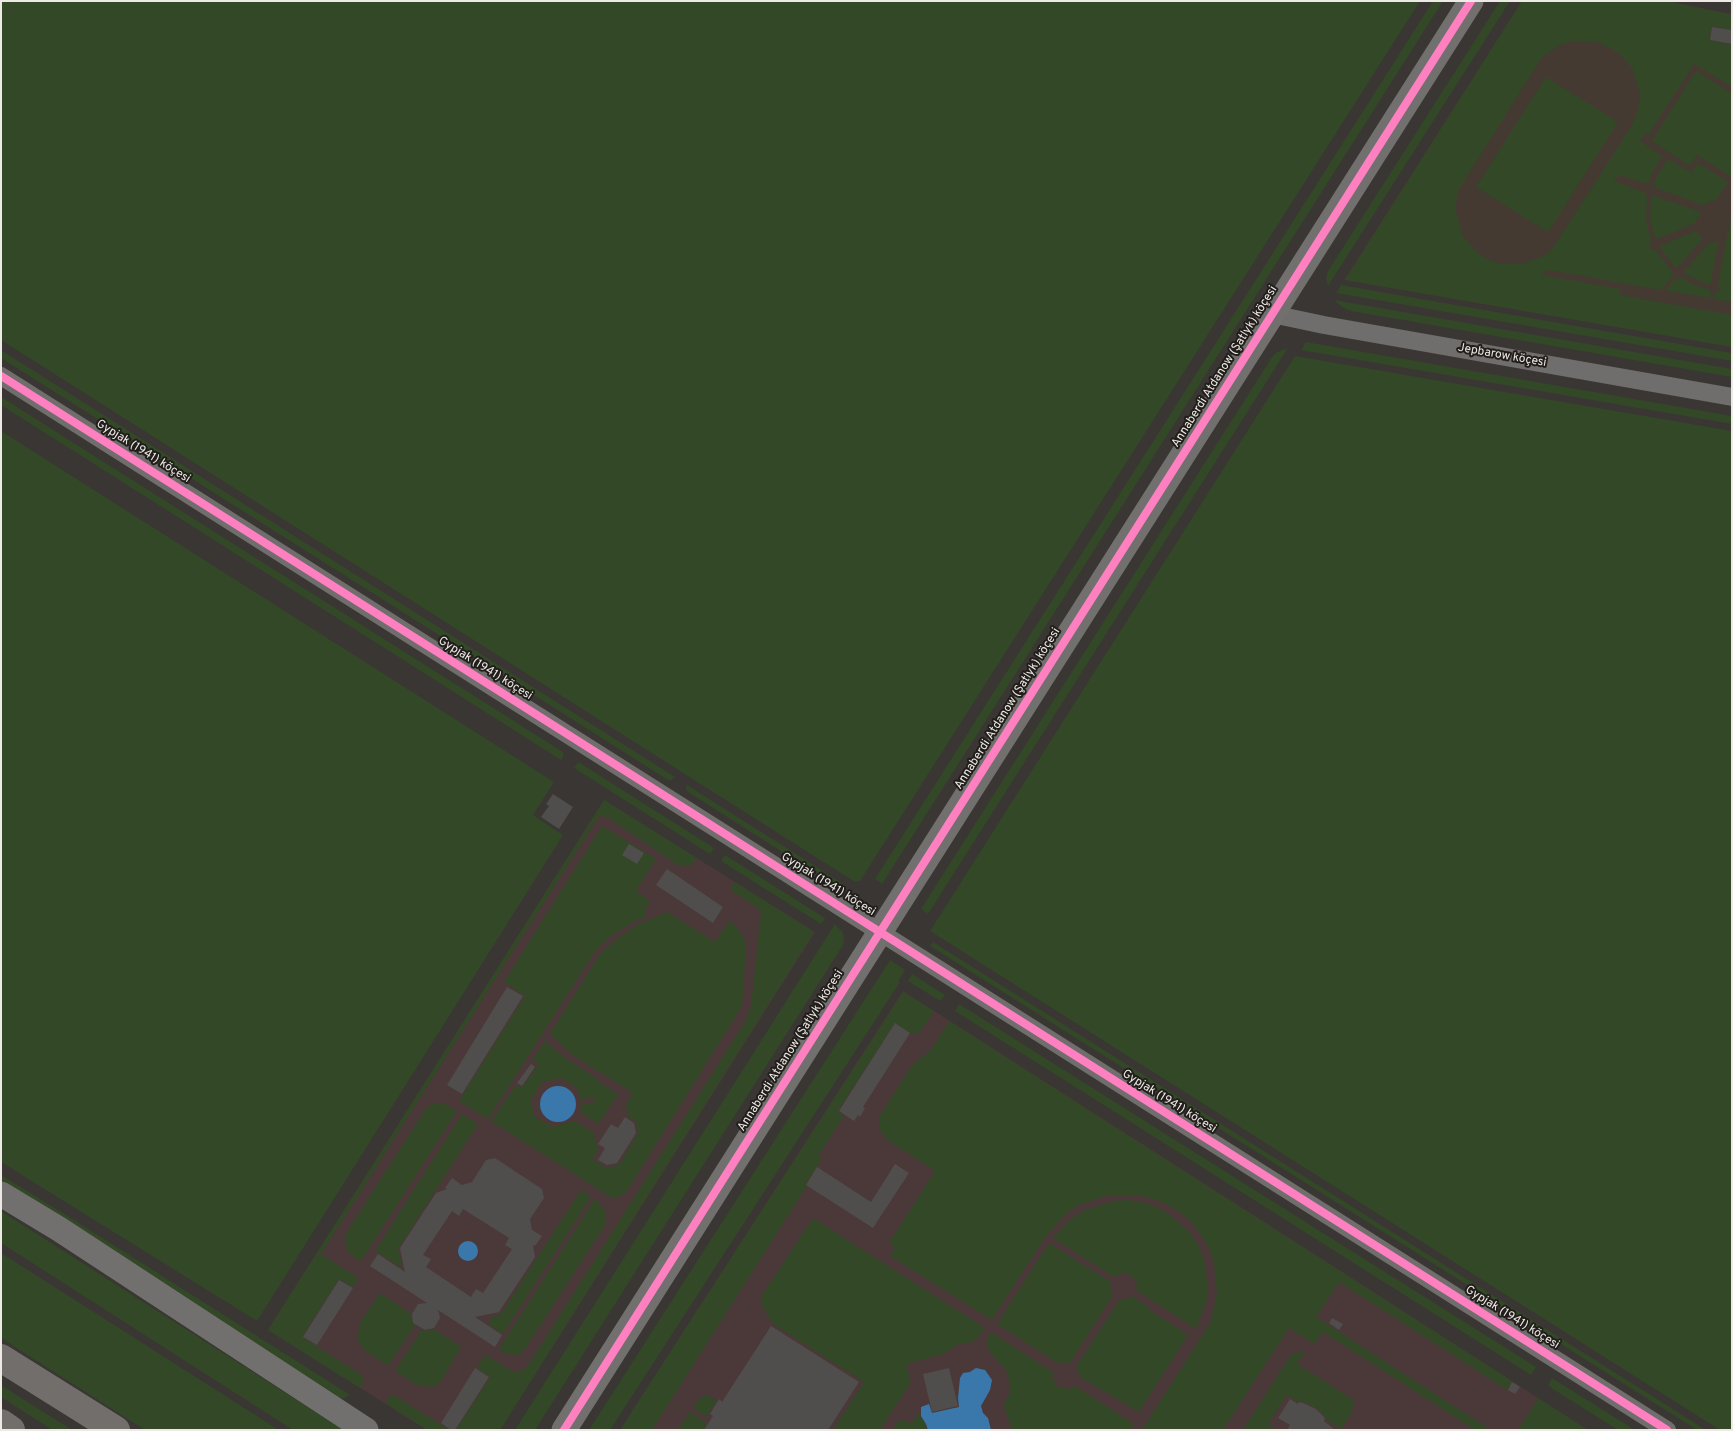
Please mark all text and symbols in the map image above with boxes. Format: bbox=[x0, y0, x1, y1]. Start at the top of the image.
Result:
street label: Annaberdi Atdanow (Şatlyk) köçesi bbox=[1169, 284, 1281, 450]
street label: Jepbarow köçesi bbox=[1457, 341, 1547, 371]
street label: Gypjak (1941) köçesi bbox=[93, 417, 193, 487]
street label: Annaberdi Atdanow (Şatlyk) köçesi bbox=[952, 626, 1064, 792]
street label: Gypjak (1941) köçesi bbox=[435, 634, 535, 704]
street label: Gypjak (1941) köçesi bbox=[778, 850, 878, 920]
street label: Annaberdi Atdanow (Şatlyk) köçesi bbox=[735, 968, 847, 1134]
street label: Gypjak (1941) köçesi bbox=[1119, 1067, 1219, 1137]
street label: Gypjak (1941) köçesi bbox=[1462, 1283, 1562, 1353]

